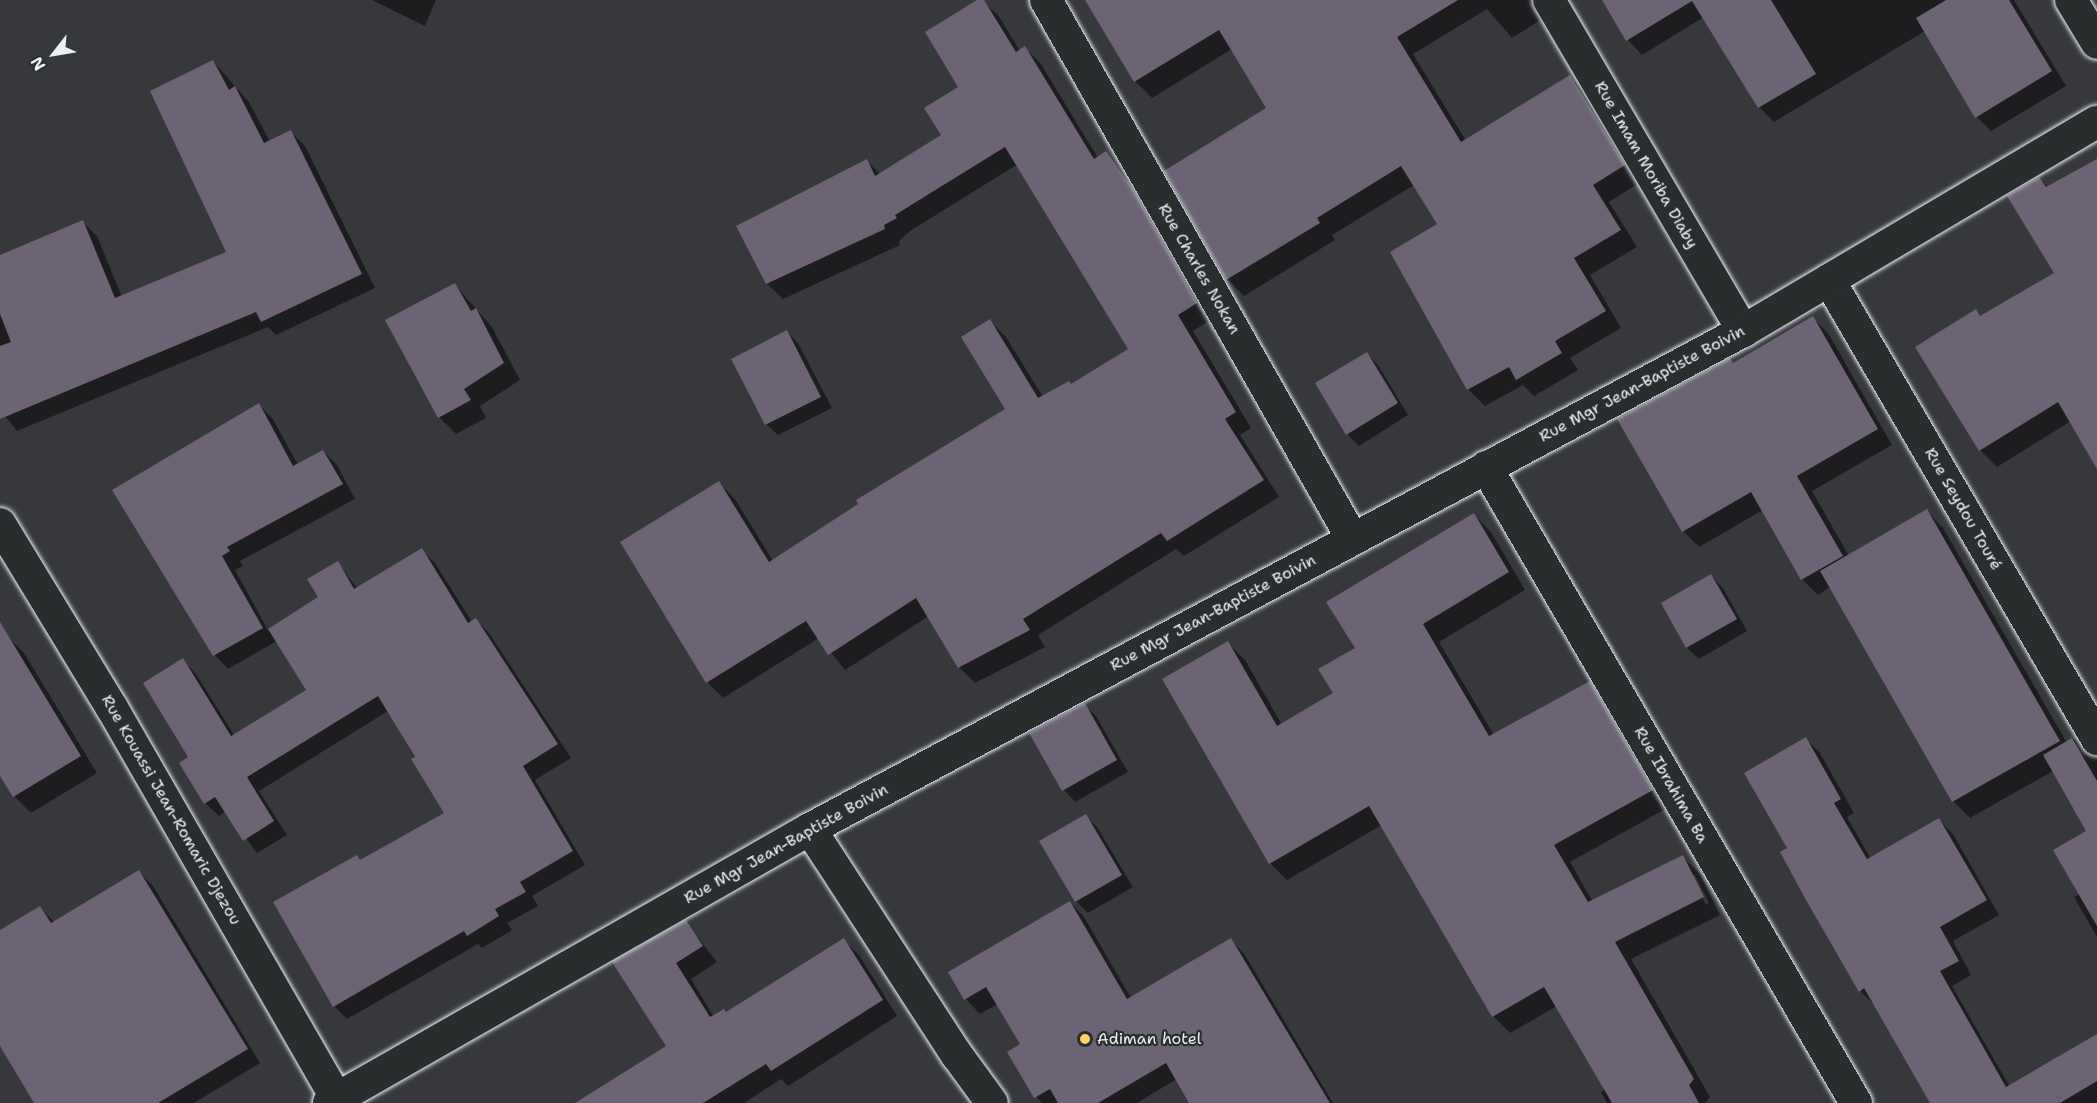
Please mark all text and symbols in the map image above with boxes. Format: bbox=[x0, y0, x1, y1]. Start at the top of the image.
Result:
north arrow bbox=[24, 24, 84, 84]
text: N bbox=[26, 53, 50, 74]
street label: Rue Imam Moriba Diaby bbox=[1590, 78, 1702, 252]
street label: Rue Charles Nokan bbox=[1154, 200, 1244, 338]
street label: Rue Mgr Jean-Baptiste Boivin bbox=[1536, 322, 1748, 446]
street label: Rue Seydou Touré bbox=[1920, 445, 2006, 573]
street label: Rue Mgr Jean-Baptiste Boivin bbox=[1107, 551, 1319, 675]
street label: Rue Kouassi Jean-Romaric Djezou bbox=[97, 692, 245, 928]
street label: Rue Ibrahima Ba bbox=[1630, 723, 1712, 847]
street label: Rue Mgr Jean-Baptiste Boivin bbox=[681, 780, 891, 908]
place label: Adiman hotel bbox=[1097, 1029, 1202, 1049]
marker: Adiman hotel bbox=[1078, 1032, 1092, 1046]

